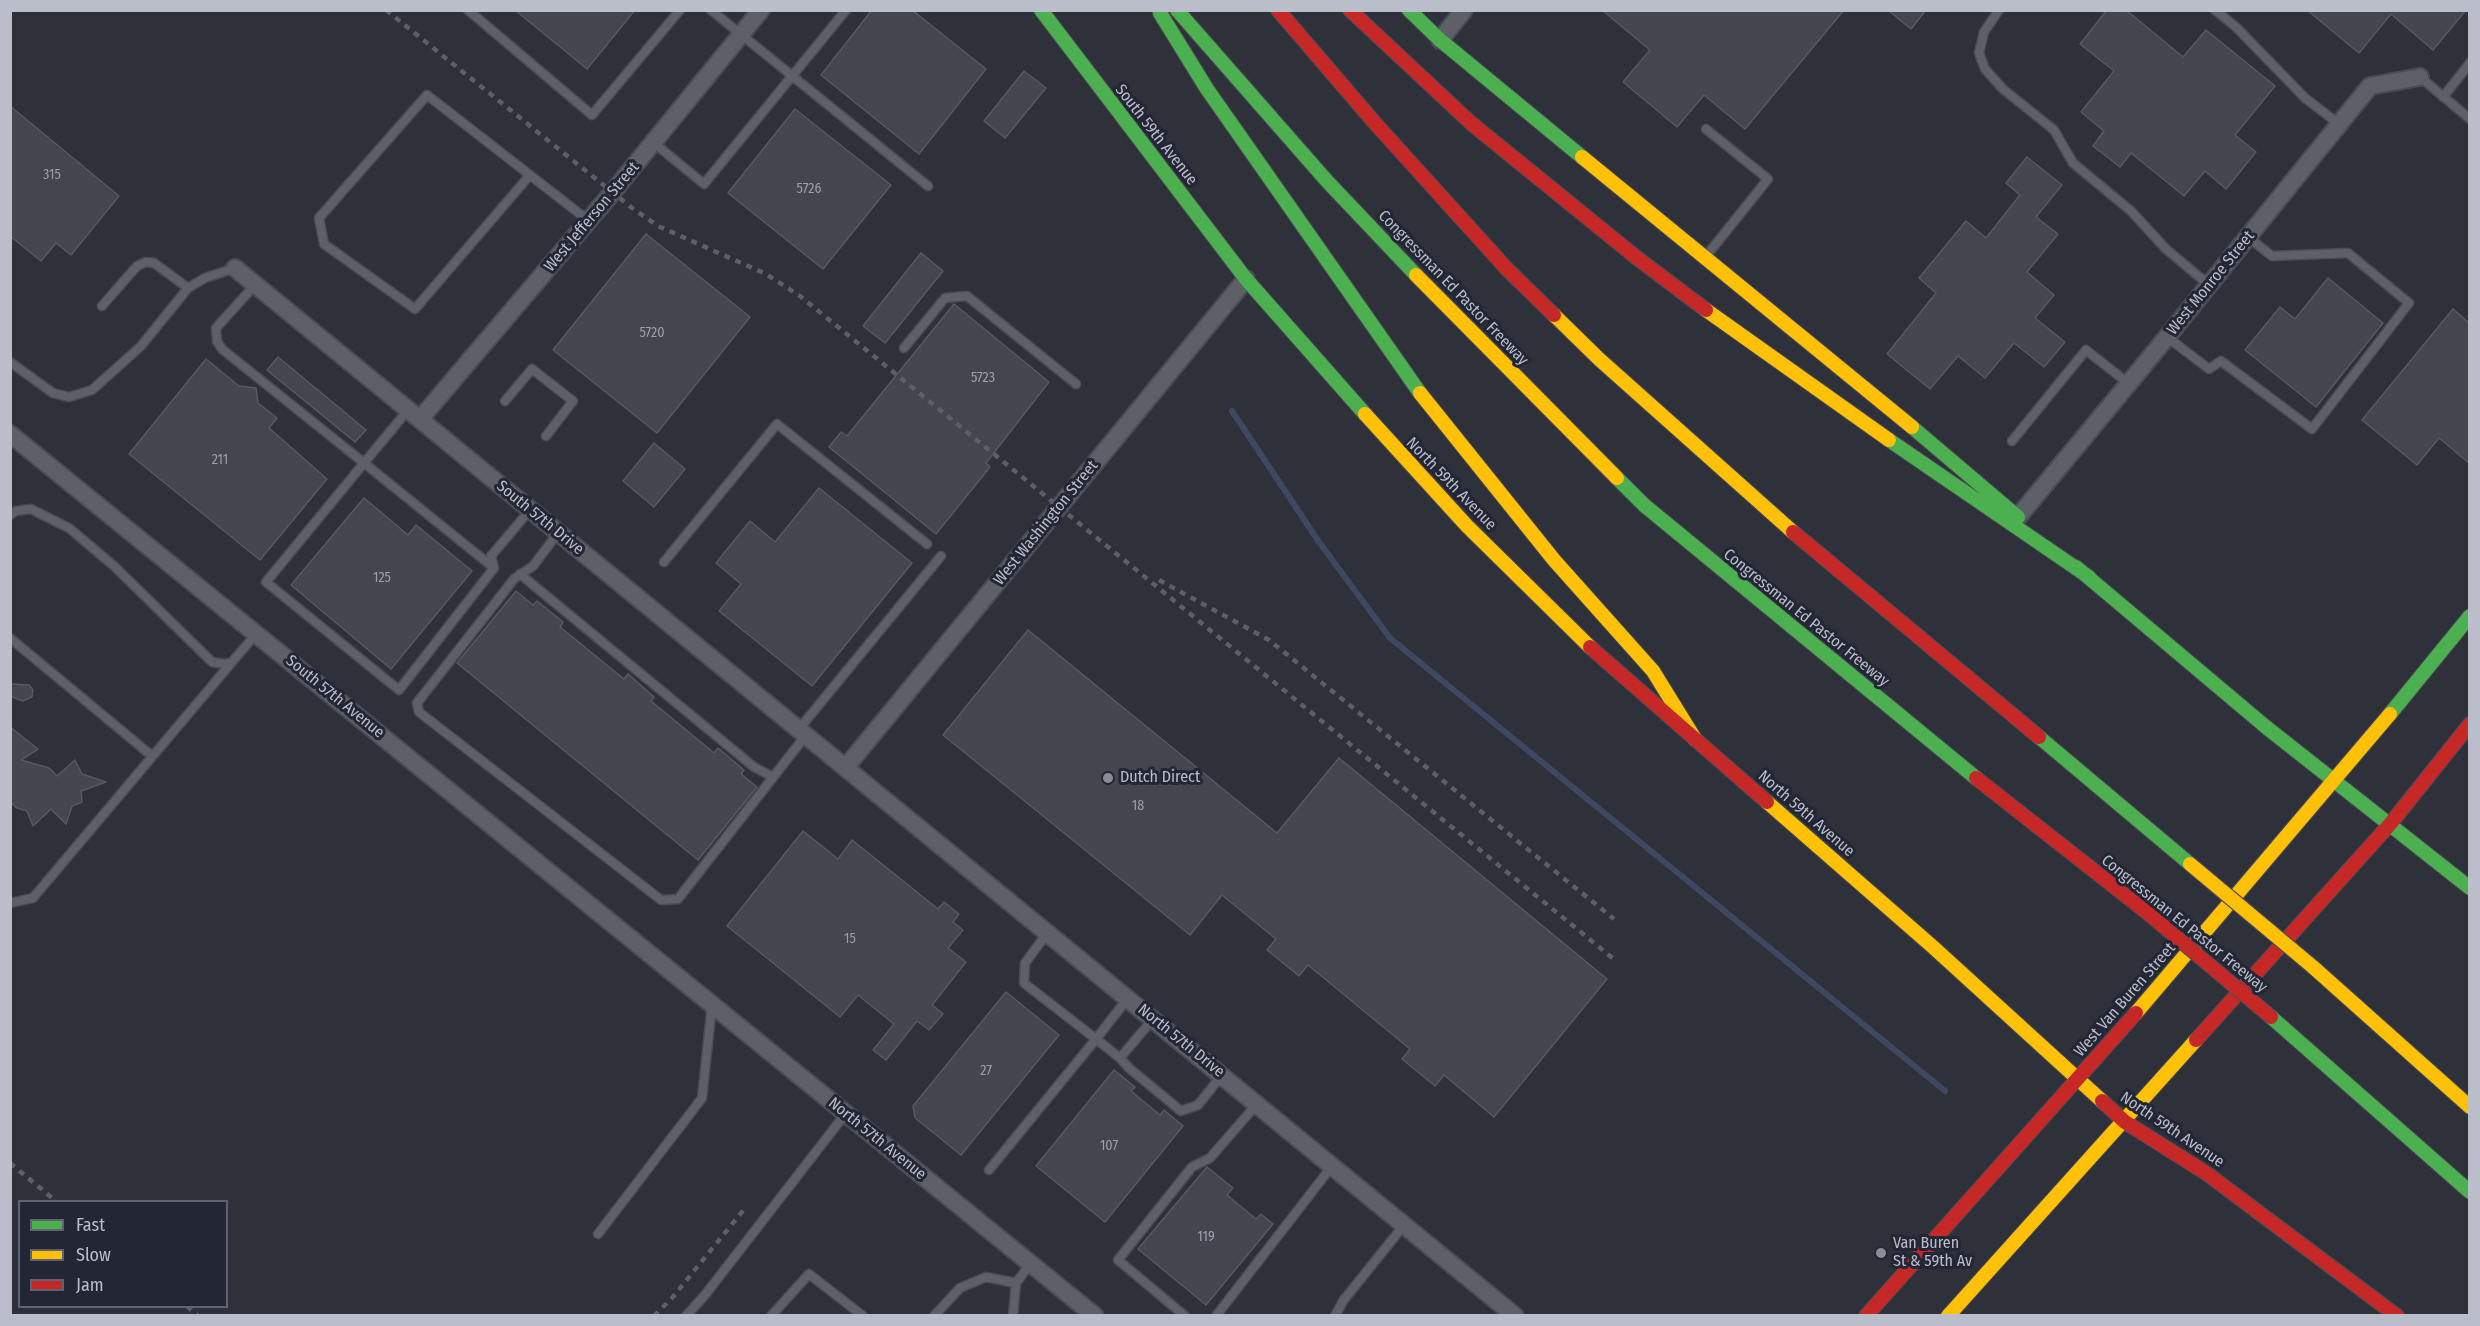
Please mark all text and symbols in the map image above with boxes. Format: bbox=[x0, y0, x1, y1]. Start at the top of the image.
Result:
street label: South 59th Avenue bbox=[1111, 81, 1201, 189]
street label: West Jefferson Street bbox=[540, 158, 644, 276]
house number: 315 bbox=[43, 167, 61, 183]
house number: 5726 bbox=[797, 181, 821, 197]
street label: Congressman Ed Pastor Freeway bbox=[1374, 207, 1532, 369]
street label: West Monroe Street bbox=[2163, 227, 2259, 339]
house number: 5720 bbox=[639, 325, 665, 341]
house number: 5723 bbox=[971, 370, 995, 386]
street label: North 59th Avenue bbox=[1402, 434, 1500, 534]
house number: 211 bbox=[212, 452, 228, 468]
street label: West Washington Street bbox=[990, 457, 1102, 589]
street label: South 57th Drive bbox=[492, 477, 588, 559]
street label: Congressman Ed Pastor Freeway bbox=[1719, 545, 1893, 691]
house number: 125 bbox=[373, 570, 391, 586]
street label: South 57th Avenue bbox=[282, 651, 388, 743]
street label: North 59th Avenue bbox=[1754, 767, 1858, 861]
place label: Dutch Direct bbox=[1120, 768, 1200, 788]
marker: Dutch Direct bbox=[1101, 771, 1115, 785]
house number: 18 bbox=[1132, 798, 1144, 814]
street label: Congressman Ed Pastor Freeway bbox=[2097, 851, 2271, 997]
house number: 15 bbox=[844, 931, 856, 947]
street label: West Van Buren Street bbox=[2070, 939, 2180, 1061]
street label: North 57th Drive bbox=[1134, 1000, 1228, 1082]
house number: 27 bbox=[980, 1063, 992, 1079]
street label: North 59th Avenue bbox=[2116, 1088, 2228, 1172]
street label: North 57th Avenue bbox=[824, 1094, 930, 1184]
house number: 107 bbox=[1100, 1138, 1118, 1154]
legend bbox=[18, 1200, 228, 1308]
text: Fast bbox=[76, 1214, 105, 1236]
house number: 119 bbox=[1197, 1229, 1215, 1245]
place label: Van Buren St & 59th Av bbox=[1893, 1234, 1972, 1272]
text: Slow bbox=[76, 1244, 111, 1266]
marker: Van Buren St & 59th Av bbox=[1874, 1246, 1888, 1260]
text: Jam bbox=[76, 1274, 104, 1296]

